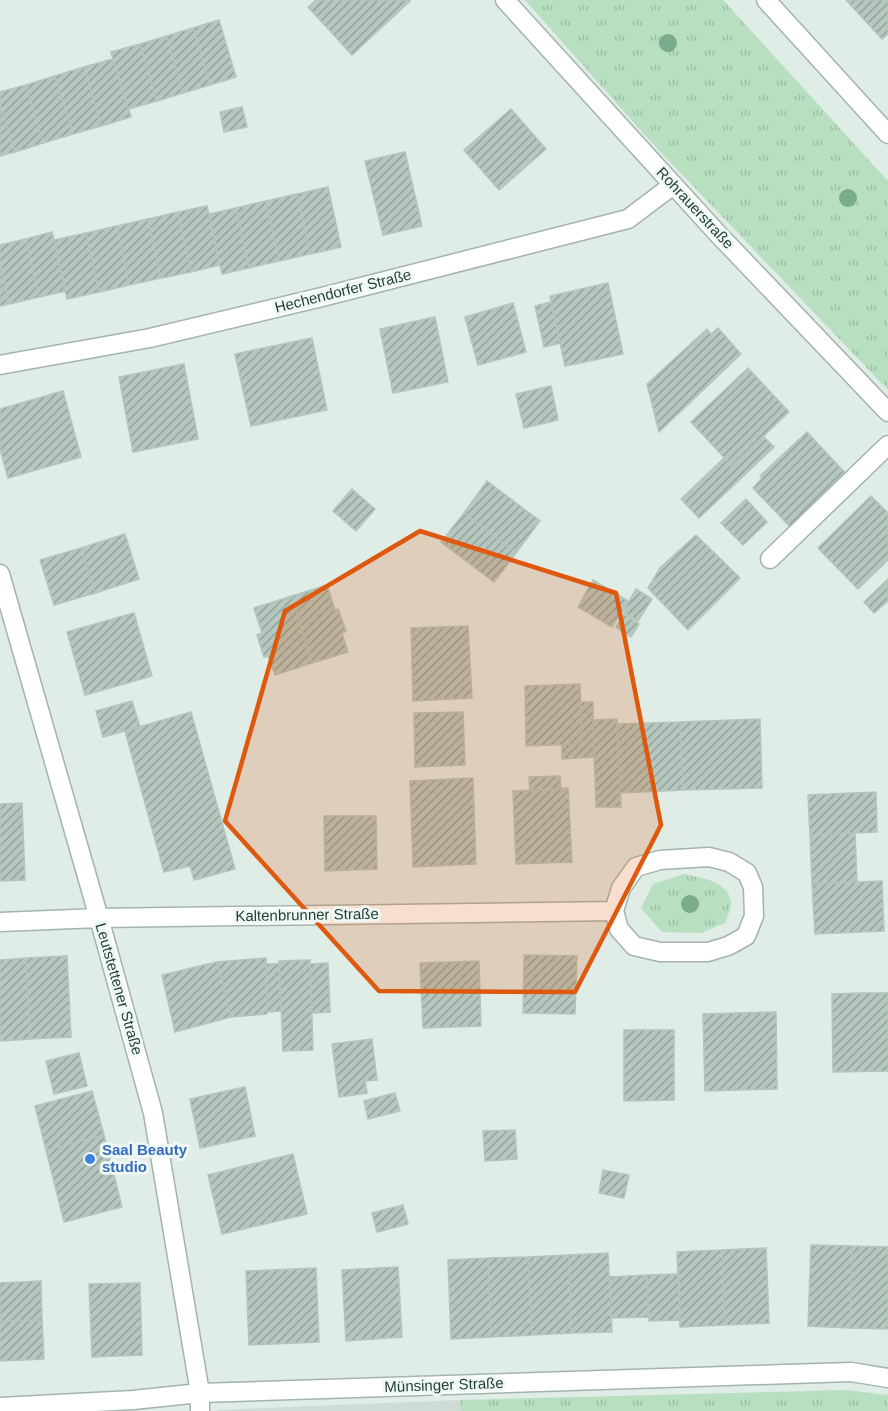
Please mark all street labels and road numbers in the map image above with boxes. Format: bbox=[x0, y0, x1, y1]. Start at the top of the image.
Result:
street label: Rohrauerstraße bbox=[653, 163, 737, 252]
street label: Hechendorfer Straße bbox=[273, 265, 413, 316]
street label: Kaltenbrunner Straße bbox=[235, 905, 379, 924]
street label: Leutstettener Straße bbox=[92, 921, 146, 1057]
street label: Münsinger Straße bbox=[384, 1374, 504, 1395]

